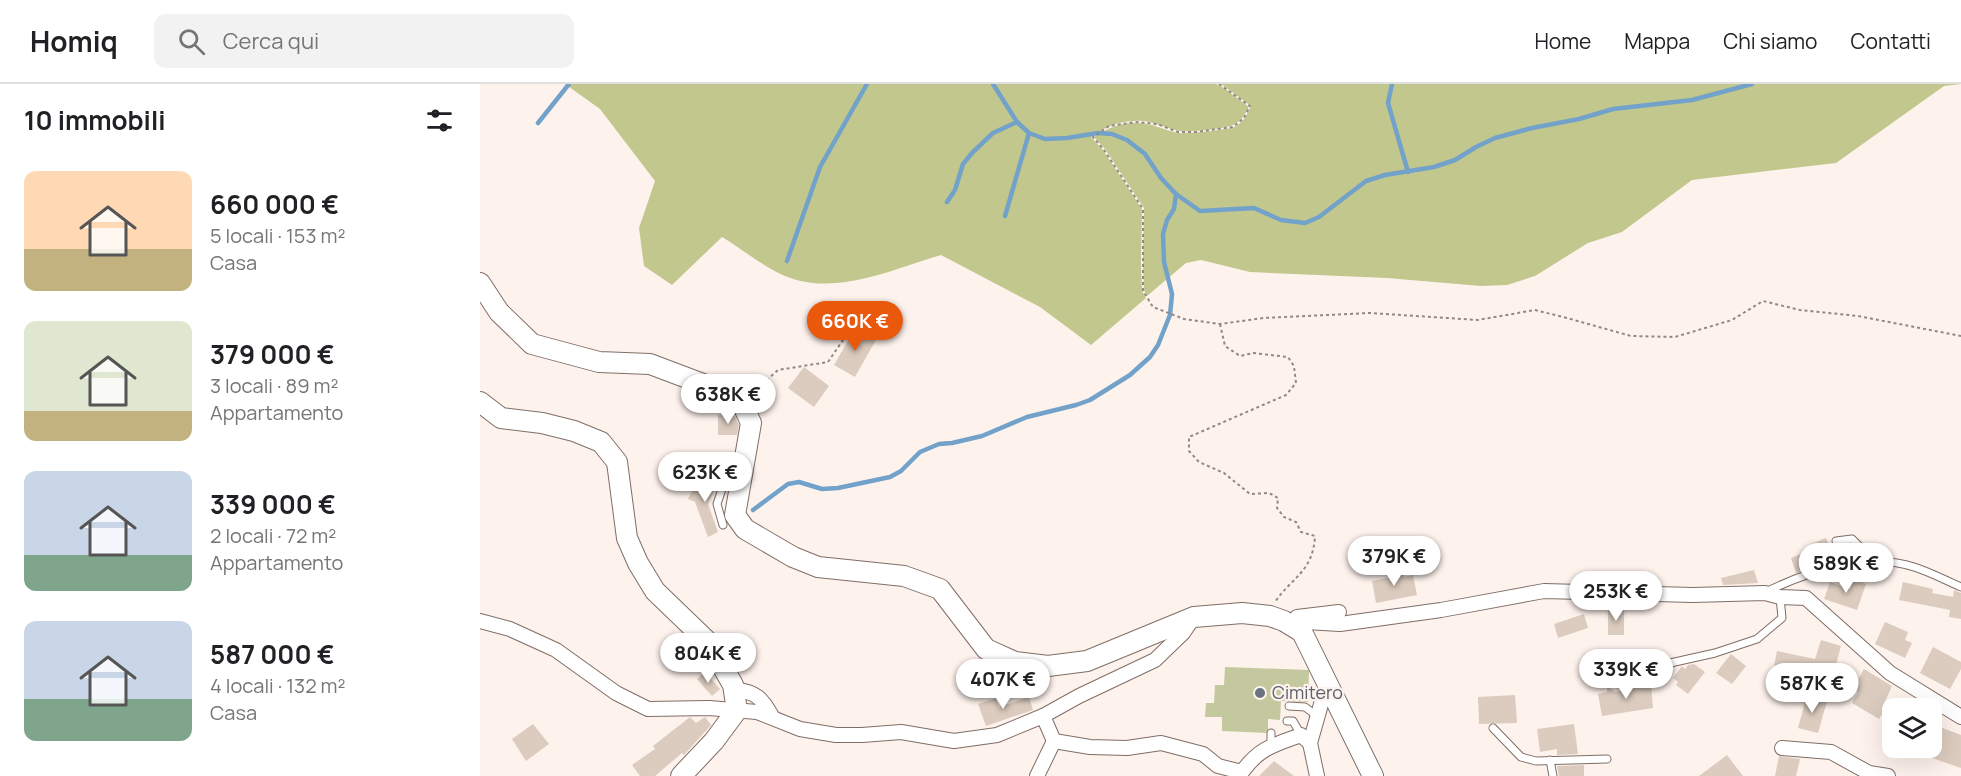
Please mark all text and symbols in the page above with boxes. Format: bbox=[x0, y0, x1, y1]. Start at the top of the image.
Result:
search box bbox=[154, 14, 574, 68]
text: Homiq bbox=[30, 22, 118, 60]
icon: search bbox=[175, 25, 208, 58]
text: Cerca qui bbox=[223, 26, 319, 56]
text: Home bbox=[1534, 27, 1591, 55]
text: Mappa bbox=[1624, 27, 1690, 55]
text: Chi siamo bbox=[1723, 27, 1818, 55]
text: Contatti bbox=[1851, 27, 1931, 55]
text: 10 immobili bbox=[24, 102, 165, 138]
icon: filters bbox=[423, 104, 456, 137]
text: 660 000 € bbox=[210, 186, 339, 222]
icon: home bbox=[72, 195, 144, 267]
text: 5 locali · 153 m² bbox=[210, 222, 345, 249]
text: Casa bbox=[210, 249, 257, 276]
pin: 660K € bbox=[806, 301, 904, 352]
text: 660K € bbox=[821, 307, 889, 334]
text: 379 000 € bbox=[210, 336, 335, 372]
icon: home bbox=[72, 345, 144, 417]
text: 3 locali · 89 m² bbox=[210, 372, 339, 399]
pin: 638K € bbox=[679, 374, 777, 425]
text: 638K € bbox=[695, 380, 761, 407]
text: Appartamento bbox=[210, 399, 343, 426]
pin: 623K € bbox=[656, 452, 754, 503]
text: 623K € bbox=[672, 458, 738, 485]
text: 339 000 € bbox=[210, 486, 336, 522]
icon: home bbox=[72, 495, 144, 567]
text: 2 locali · 72 m² bbox=[210, 522, 336, 549]
pin: 379K € bbox=[1345, 536, 1443, 587]
text: 379K € bbox=[1362, 542, 1426, 569]
pin: 589K € bbox=[1797, 543, 1895, 594]
text: Appartamento bbox=[210, 549, 343, 576]
text: 589K € bbox=[1813, 549, 1879, 576]
pin: 253K € bbox=[1567, 571, 1665, 622]
text: 253K € bbox=[1583, 577, 1649, 604]
pin: 804K € bbox=[659, 633, 757, 684]
text: 587 000 € bbox=[210, 636, 335, 672]
text: 804K € bbox=[674, 639, 742, 666]
icon: home bbox=[72, 645, 144, 717]
pin: 339K € bbox=[1577, 649, 1675, 700]
text: 339K € bbox=[1593, 655, 1659, 682]
pin: 407K € bbox=[954, 659, 1052, 710]
pin: 587K € bbox=[1763, 663, 1861, 714]
text: 407K € bbox=[970, 665, 1036, 692]
text: 587K € bbox=[1780, 669, 1844, 696]
text: 4 locali · 132 m² bbox=[210, 672, 346, 699]
place label: Cimitero bbox=[1272, 680, 1343, 704]
marker: Cimitero bbox=[1253, 686, 1267, 700]
map controls bbox=[1882, 698, 1942, 758]
button: layers bbox=[1882, 698, 1942, 758]
text: Casa bbox=[210, 699, 257, 726]

